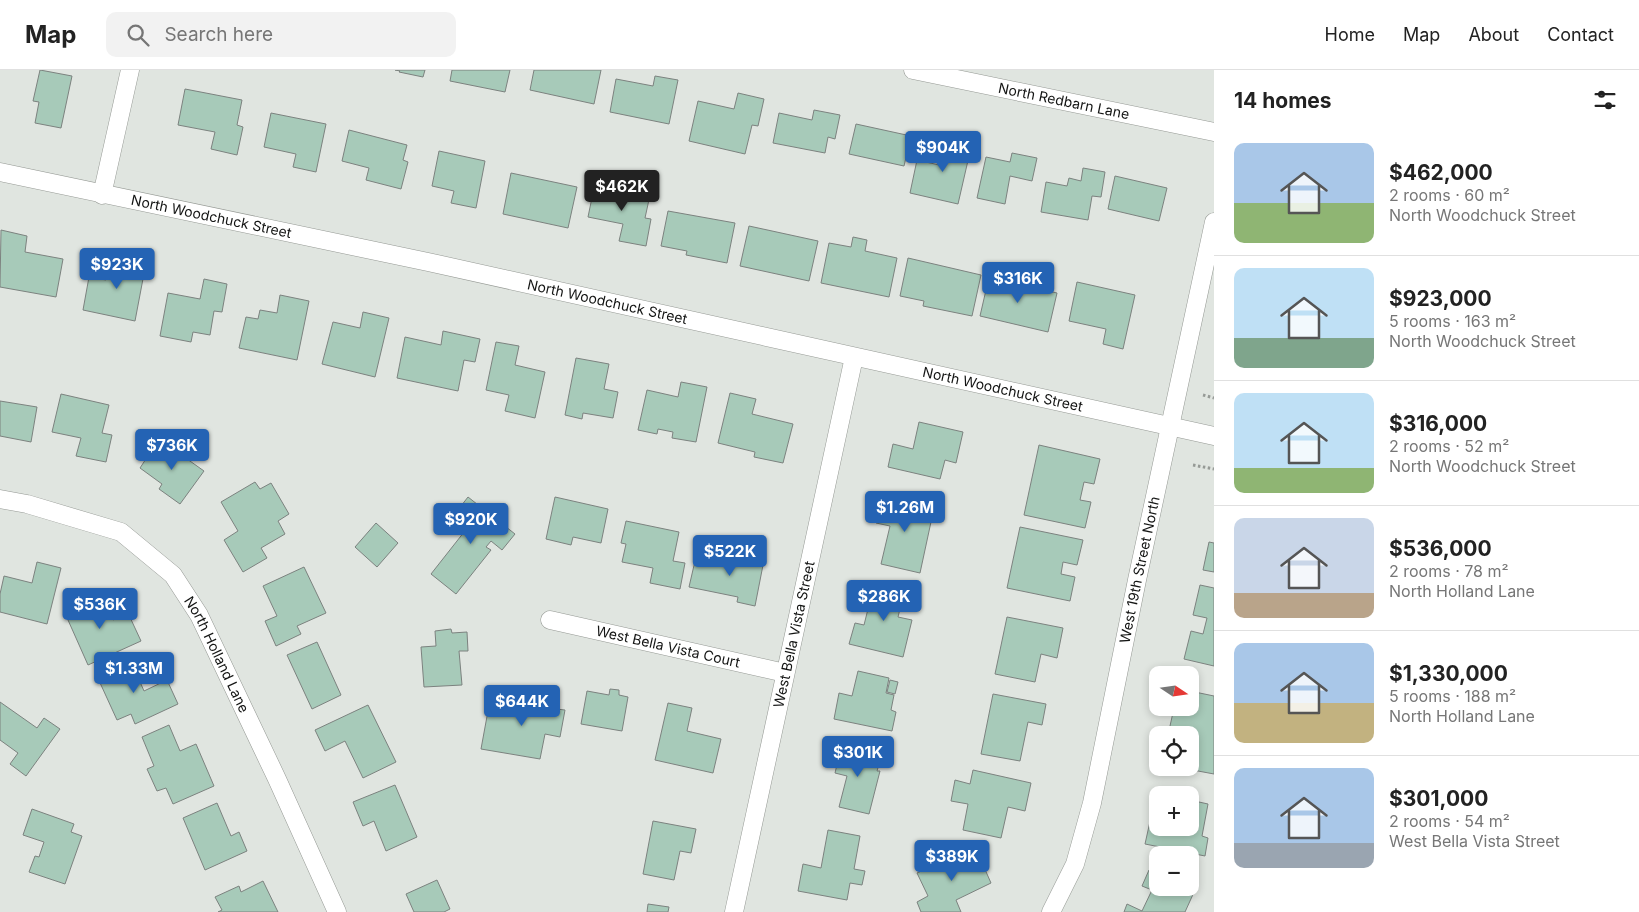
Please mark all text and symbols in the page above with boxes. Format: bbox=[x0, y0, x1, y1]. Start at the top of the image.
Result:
search box bbox=[106, 12, 456, 57]
text: Map bbox=[25, 20, 76, 49]
icon: search bbox=[124, 21, 152, 49]
text: Search here bbox=[164, 23, 273, 46]
text: Home bbox=[1325, 24, 1375, 45]
text: Map bbox=[1403, 24, 1440, 45]
text: About bbox=[1468, 24, 1519, 45]
text: Contact bbox=[1547, 24, 1614, 45]
street label: North Redbarn Lane bbox=[997, 79, 1131, 122]
icon: filters bbox=[1591, 86, 1619, 114]
text: 14 homes bbox=[1234, 88, 1332, 113]
pin: $904K bbox=[908, 131, 978, 173]
text: $904K bbox=[916, 137, 970, 157]
text: $462,000 bbox=[1389, 160, 1493, 185]
icon: home bbox=[1274, 163, 1334, 223]
pin: $462K bbox=[587, 170, 657, 212]
text: $462K bbox=[595, 176, 649, 196]
text: 2 rooms · 60 m² bbox=[1389, 185, 1510, 205]
street label: North Woodchuck Street bbox=[130, 191, 294, 241]
text: North Woodchuck Street bbox=[1389, 205, 1576, 225]
pin: $923K bbox=[82, 248, 152, 290]
text: $923K bbox=[91, 254, 143, 274]
pin: $316K bbox=[983, 262, 1053, 304]
text: $316K bbox=[993, 268, 1043, 288]
street label: North Woodchuck Street bbox=[526, 275, 689, 327]
text: $923,000 bbox=[1389, 286, 1492, 311]
icon: home bbox=[1274, 288, 1334, 348]
text: 5 rooms · 163 m² bbox=[1389, 311, 1516, 331]
text: North Woodchuck Street bbox=[1389, 331, 1576, 351]
street label: North Woodchuck Street bbox=[921, 363, 1085, 415]
text: $316,000 bbox=[1389, 411, 1487, 436]
icon: home bbox=[1274, 413, 1334, 473]
pin: $736K bbox=[137, 428, 207, 471]
text: $736K bbox=[146, 435, 198, 455]
text: 2 rooms · 52 m² bbox=[1389, 436, 1509, 456]
text: North Woodchuck Street bbox=[1389, 456, 1576, 476]
pin: $1.26M bbox=[864, 490, 946, 533]
street label: West 19th Street North bbox=[1115, 495, 1163, 645]
text: $1.26M bbox=[876, 497, 934, 517]
pin: $920K bbox=[436, 502, 506, 545]
text: $920K bbox=[444, 509, 498, 529]
pin: $522K bbox=[695, 534, 765, 577]
text: $536,000 bbox=[1389, 536, 1492, 561]
icon: home bbox=[1274, 538, 1334, 598]
text: $522K bbox=[704, 541, 756, 561]
street label: West Bella Vista Street bbox=[769, 559, 818, 709]
text: 2 rooms · 78 m² bbox=[1389, 561, 1509, 581]
pin: $286K bbox=[849, 580, 919, 622]
text: North Holland Lane bbox=[1389, 581, 1535, 601]
text: $286K bbox=[858, 586, 910, 606]
pin: $536K bbox=[65, 588, 135, 630]
street label: North Holland Lane bbox=[181, 593, 253, 715]
text: $536K bbox=[74, 594, 126, 614]
street label: West Bella Vista Court bbox=[595, 622, 742, 671]
pin: $1.33M bbox=[93, 652, 175, 694]
text: $1.33M bbox=[105, 658, 163, 678]
text: $1,330,000 bbox=[1389, 661, 1508, 686]
icon: home bbox=[1274, 663, 1334, 723]
north arrow bbox=[1149, 666, 1199, 716]
map controls bbox=[1149, 666, 1199, 896]
pin: $644K bbox=[487, 684, 557, 727]
text: 5 rooms · 188 m² bbox=[1389, 686, 1516, 706]
text: $644K bbox=[495, 691, 549, 711]
text: North Holland Lane bbox=[1389, 706, 1535, 726]
button: locate bbox=[1149, 726, 1199, 776]
pin: $301K bbox=[823, 736, 893, 778]
text: $301K bbox=[833, 742, 883, 762]
button: + bbox=[1149, 786, 1199, 836]
text: $301,000 bbox=[1389, 786, 1488, 811]
icon: home bbox=[1274, 788, 1334, 848]
text: 2 rooms · 54 m² bbox=[1389, 811, 1510, 831]
text: West Bella Vista Street bbox=[1389, 831, 1560, 851]
pin: $389K bbox=[917, 840, 987, 882]
text: $389K bbox=[925, 846, 979, 866]
button: − bbox=[1149, 846, 1199, 896]

